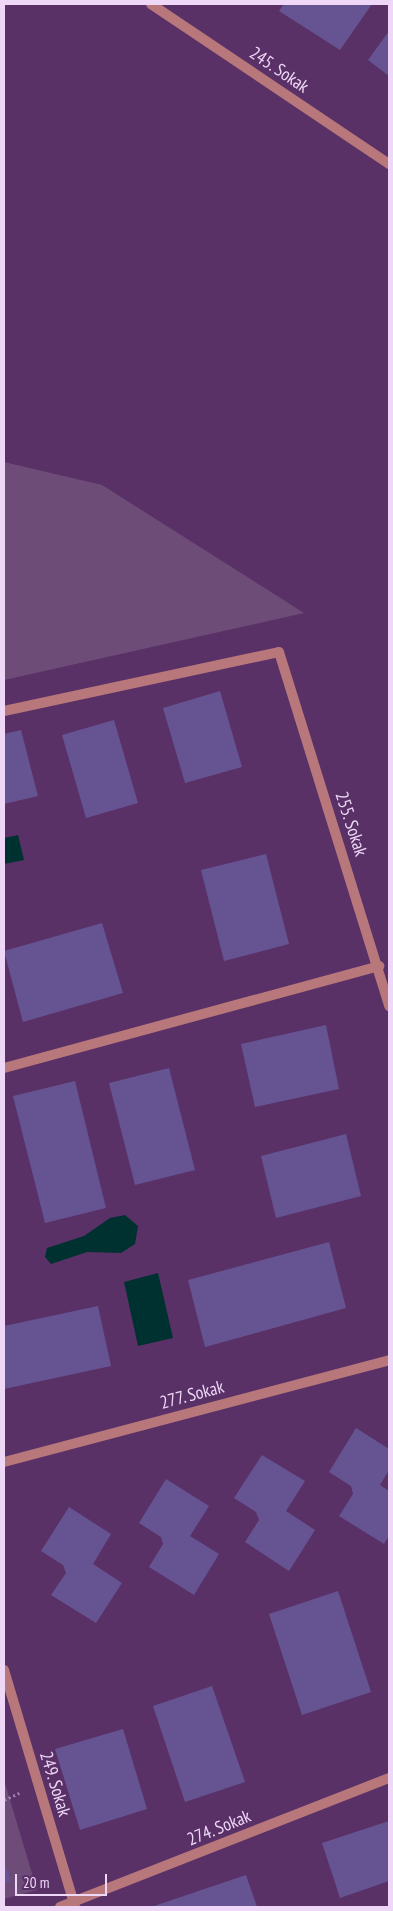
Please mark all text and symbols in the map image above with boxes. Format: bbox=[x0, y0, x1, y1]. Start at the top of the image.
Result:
street label: 245. Sokak bbox=[245, 42, 313, 98]
street label: 255. Sokak bbox=[330, 788, 372, 860]
street label: 277. Sokak bbox=[157, 1376, 227, 1414]
street label: 249. Sokak bbox=[35, 1748, 75, 1820]
street label: 274. Sokak bbox=[183, 1805, 255, 1851]
scale bar bbox=[18, 1864, 110, 1896]
text: 20 m bbox=[23, 1873, 49, 1892]

